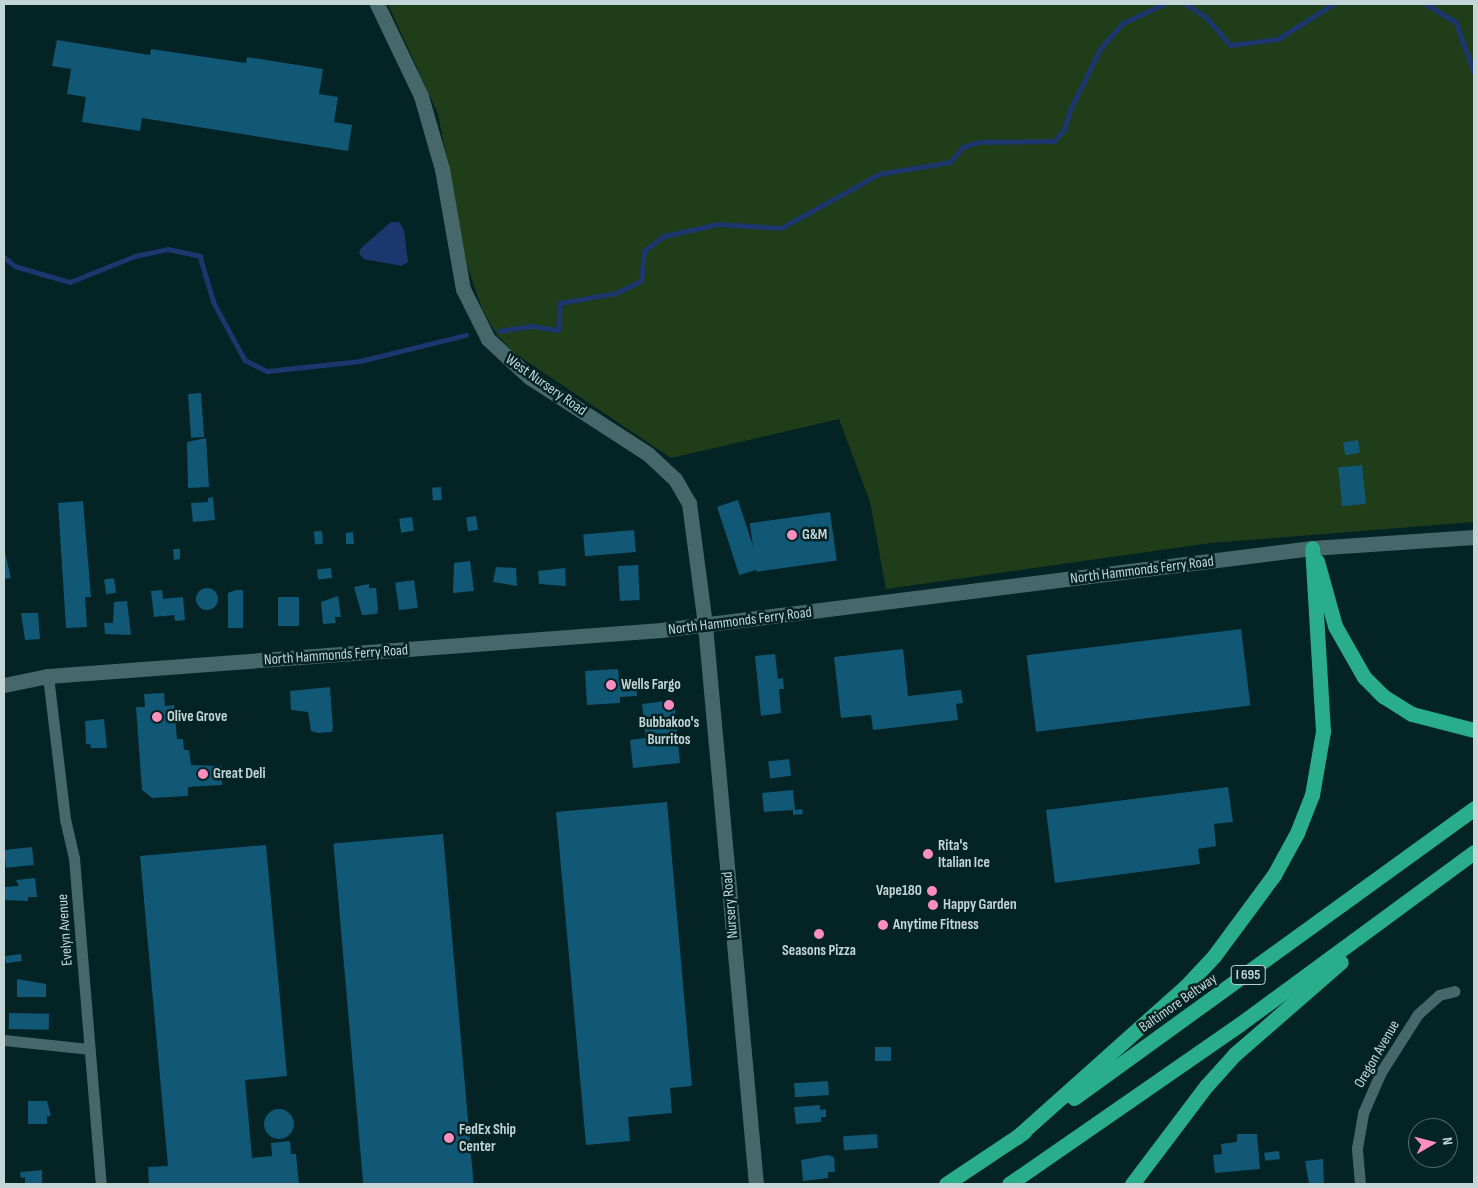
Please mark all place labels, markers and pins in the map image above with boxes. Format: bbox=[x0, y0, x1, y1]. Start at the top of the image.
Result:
place label: G&M bbox=[802, 526, 827, 544]
marker: G&M bbox=[786, 529, 798, 541]
place label: Wells Fargo bbox=[621, 676, 681, 694]
marker: Wells Fargo bbox=[605, 679, 617, 691]
marker: Bubbakoo's Burritos bbox=[663, 699, 675, 711]
place label: Olive Grove bbox=[167, 708, 227, 726]
marker: Olive Grove bbox=[151, 711, 163, 723]
place label: Bubbakoo's Burritos bbox=[639, 713, 699, 748]
place label: Great Deli bbox=[213, 765, 266, 783]
marker: Great Deli bbox=[197, 768, 209, 780]
place label: Rita's Italian Ice bbox=[938, 836, 990, 871]
marker: Rita's Italian Ice bbox=[922, 848, 934, 860]
place label: Vape180 bbox=[876, 882, 922, 900]
marker: Vape180 bbox=[926, 885, 938, 897]
place label: Happy Garden bbox=[943, 896, 1017, 914]
marker: Happy Garden bbox=[927, 899, 939, 911]
place label: Anytime Fitness bbox=[893, 916, 979, 934]
marker: Anytime Fitness bbox=[877, 919, 889, 931]
marker: Seasons Pizza bbox=[813, 928, 825, 940]
place label: Seasons Pizza bbox=[782, 942, 856, 960]
place label: FedEx Ship Center bbox=[459, 1120, 516, 1155]
marker: FedEx Ship Center bbox=[443, 1132, 455, 1144]

